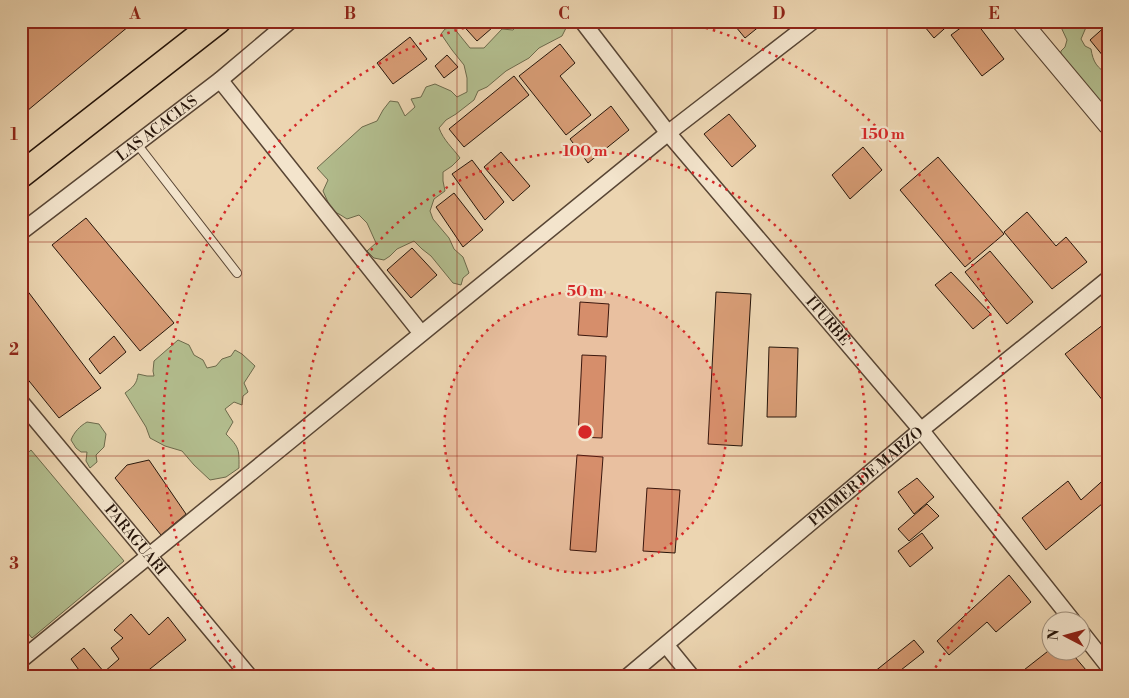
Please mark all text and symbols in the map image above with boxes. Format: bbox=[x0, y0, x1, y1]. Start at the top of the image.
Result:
text: A bbox=[128, 4, 141, 24]
text: B bbox=[344, 4, 356, 24]
text: C bbox=[558, 4, 570, 24]
text: D bbox=[773, 4, 786, 24]
text: E bbox=[988, 4, 1000, 24]
street label: LAS ACACIAS bbox=[113, 92, 202, 166]
text: 1 bbox=[10, 125, 18, 145]
text: 150 m bbox=[861, 125, 905, 144]
text: 100 m bbox=[563, 142, 608, 161]
text: 50 m bbox=[567, 282, 603, 301]
street label: ITURBE bbox=[801, 293, 854, 350]
text: 2 bbox=[9, 340, 19, 360]
centre of rings bbox=[576, 423, 594, 441]
street label: PRIMER DE MARZO bbox=[805, 423, 928, 530]
street label: PARAGUARÍ bbox=[100, 500, 171, 580]
text: 3 bbox=[9, 554, 19, 574]
north arrow bbox=[1042, 610, 1092, 660]
text: N bbox=[1045, 628, 1064, 641]

